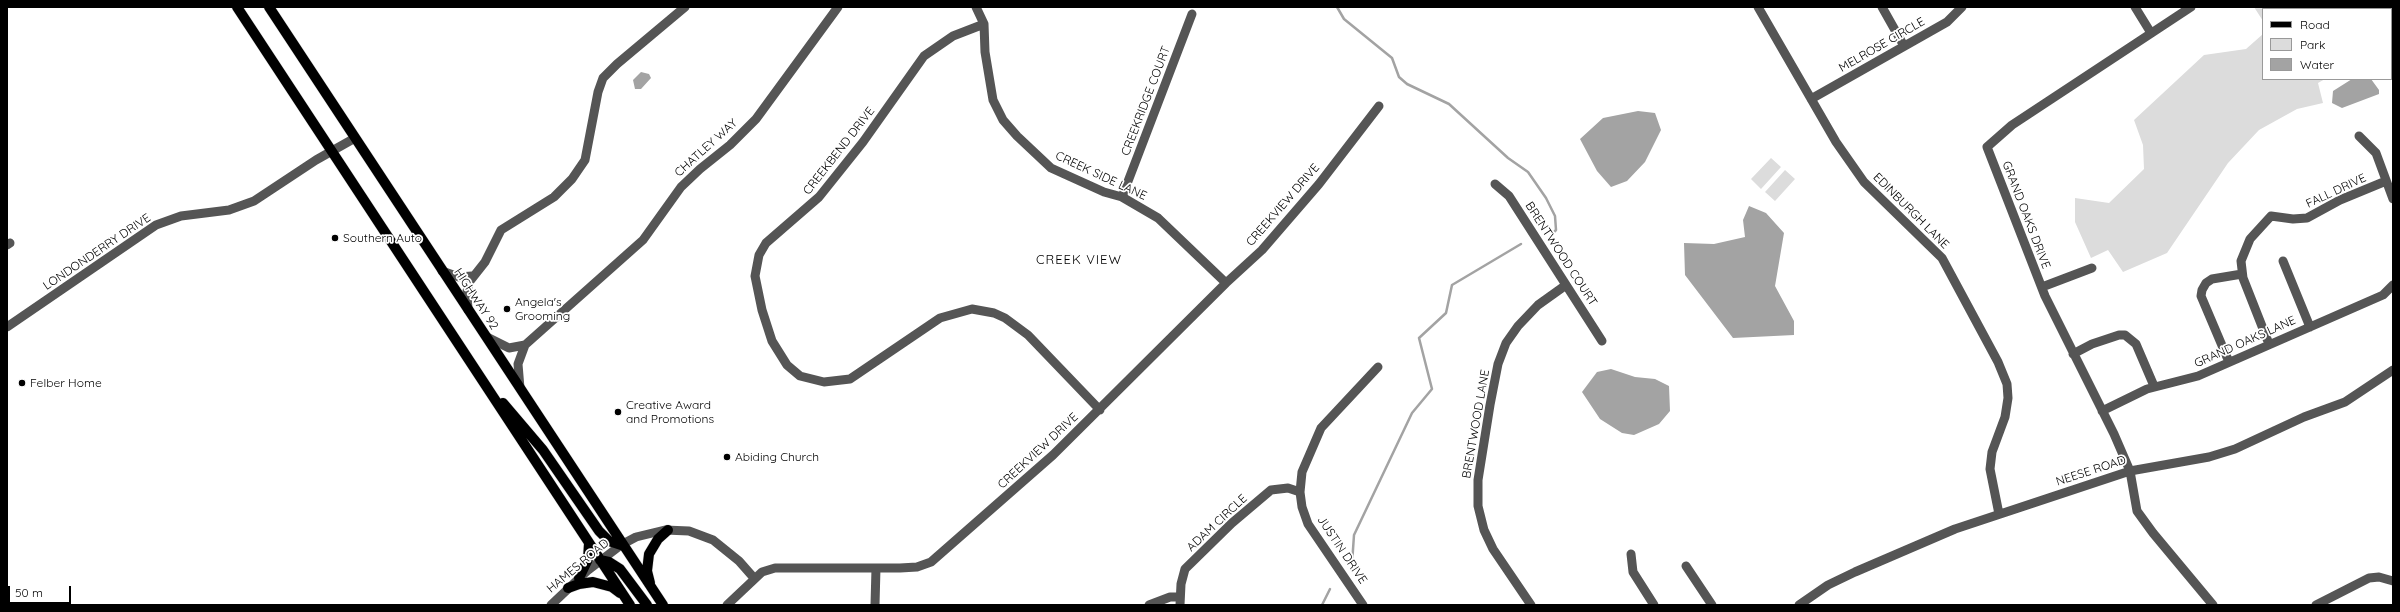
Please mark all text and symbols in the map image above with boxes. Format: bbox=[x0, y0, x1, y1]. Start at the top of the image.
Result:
legend bbox=[2262, 8, 2392, 80]
street label: MELROSE CIRCLE bbox=[1836, 15, 1928, 75]
text: Road bbox=[2300, 17, 2330, 32]
text: Park bbox=[2300, 37, 2325, 52]
street label: CREEKRIDGE COURT bbox=[1118, 44, 1174, 158]
text: Water bbox=[2300, 57, 2334, 72]
street label: CREEKBEND DRIVE bbox=[800, 104, 878, 198]
street label: CHATLEY WAY bbox=[672, 116, 740, 180]
street label: CREEK SIDE LANE bbox=[1053, 149, 1149, 203]
street label: GRAND OAKS DRIVE bbox=[1999, 159, 2053, 271]
street label: CREEKVIEW DRIVE bbox=[1243, 161, 1323, 249]
street label: EDINBURGH LANE bbox=[1870, 170, 1952, 252]
street label: FALL DRIVE bbox=[2304, 171, 2368, 211]
street label: BRENTWOOD COURT bbox=[1522, 199, 1600, 309]
street label: LONDONDERRY DRIVE bbox=[41, 211, 153, 293]
place label: Southern Auto bbox=[343, 231, 422, 245]
marker: Southern Auto bbox=[330, 233, 340, 243]
district label: CREEK VIEW bbox=[1036, 252, 1122, 268]
street label: HIGHWAY 92 bbox=[451, 266, 501, 332]
place label: Angela's Grooming bbox=[515, 295, 570, 323]
marker: Angela's Grooming bbox=[502, 304, 512, 314]
street label: GRAND OAKS LANE bbox=[2192, 313, 2298, 371]
street label: BRENTWOOD LANE bbox=[1459, 368, 1493, 480]
place label: Felber Home bbox=[30, 376, 102, 390]
marker: Felber Home bbox=[17, 378, 27, 388]
place label: Creative Award and Promotions bbox=[626, 398, 714, 426]
marker: Creative Award and Promotions bbox=[613, 407, 623, 417]
street label: CREEKVIEW DRIVE bbox=[995, 410, 1081, 492]
place label: Abiding Church bbox=[735, 450, 819, 464]
marker: Abiding Church bbox=[722, 452, 732, 462]
street label: NEESE ROAD bbox=[2054, 453, 2128, 489]
street label: ADAM CIRCLE bbox=[1184, 491, 1250, 555]
street label: JUSTIN DRIVE bbox=[1314, 513, 1370, 587]
street label: HAMES ROAD bbox=[544, 536, 612, 596]
scale bar bbox=[10, 578, 73, 604]
text: 50 m bbox=[15, 585, 43, 600]

